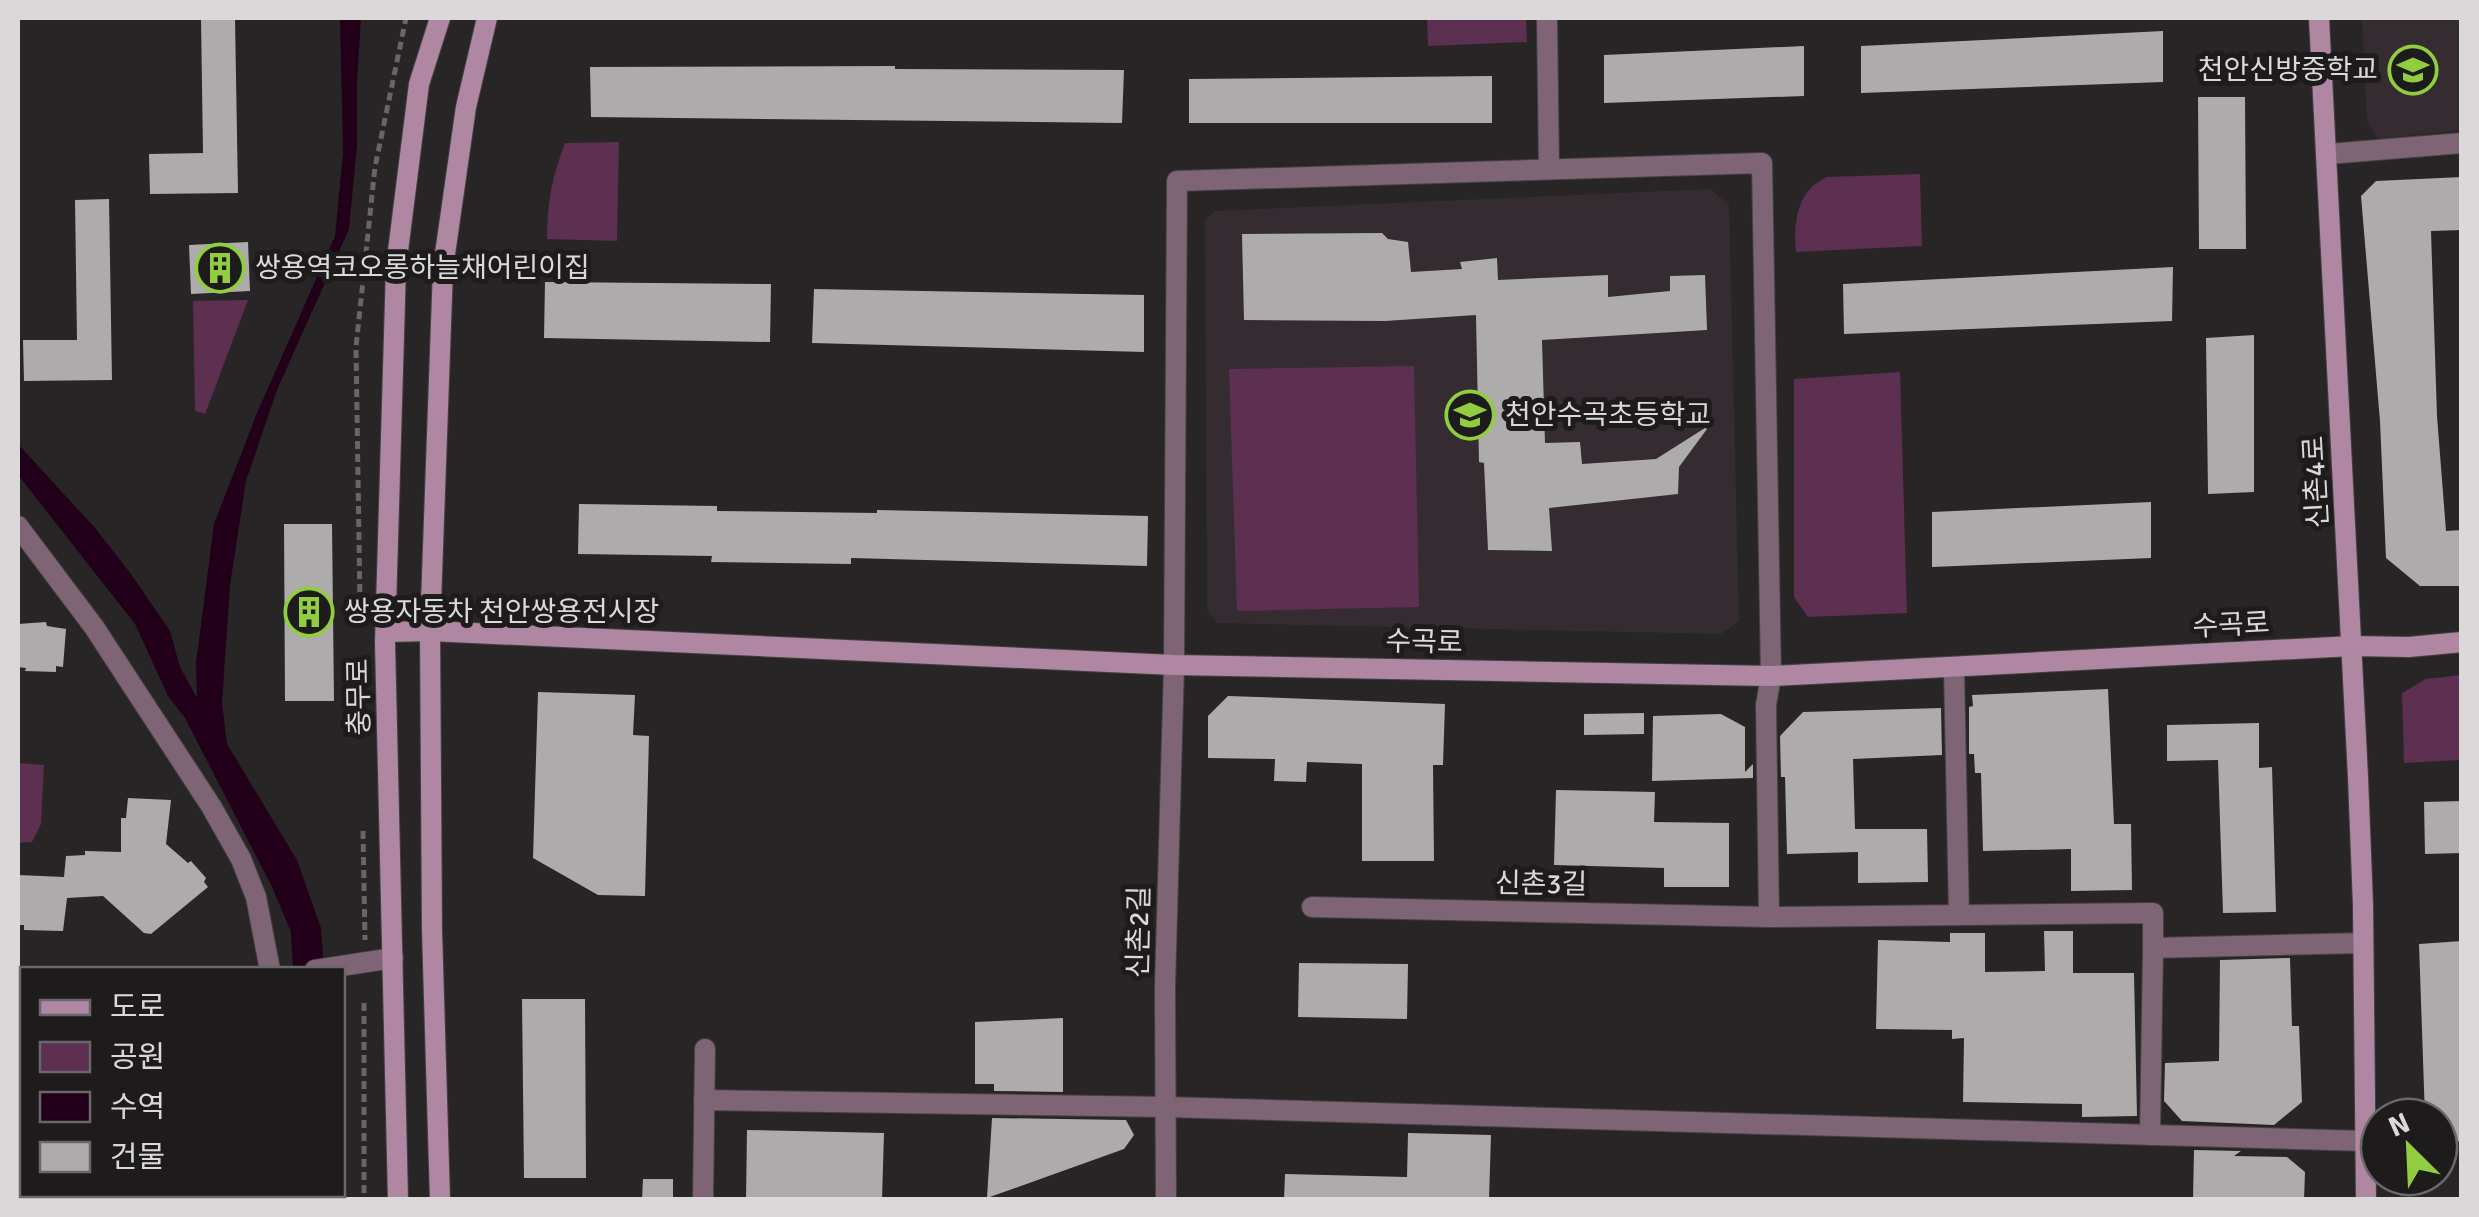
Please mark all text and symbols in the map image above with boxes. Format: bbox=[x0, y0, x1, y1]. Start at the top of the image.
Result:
school or university icon: 천안신방중학교 bbox=[2387, 44, 2439, 96]
place label: 천안신방중학교 bbox=[2198, 53, 2378, 87]
building icon: 쌍용역코오롱하늘채어린이집 bbox=[194, 242, 246, 294]
place label: 쌍용역코오롱하늘채어린이집 bbox=[255, 251, 590, 285]
school or university icon: 천안수곡초등학교 bbox=[1444, 389, 1496, 441]
place label: 천안수곡초등학교 bbox=[1505, 398, 1711, 432]
street label: 신촌4로 bbox=[2297, 435, 2335, 529]
building icon: 쌍용자동차 천안쌍용전시장 bbox=[283, 586, 335, 638]
place label: 쌍용자동차 천안쌍용전시장 bbox=[344, 595, 659, 629]
street label: 수곡로 bbox=[2192, 606, 2270, 644]
street label: 수곡로 bbox=[1385, 624, 1463, 660]
street label: 충무로 bbox=[341, 658, 377, 736]
street label: 신촌3길 bbox=[1495, 866, 1587, 902]
street label: 신촌2길 bbox=[1121, 886, 1157, 978]
legend bbox=[20, 967, 345, 1197]
text: 도로 bbox=[110, 989, 165, 1026]
text: 공원 bbox=[110, 1039, 165, 1076]
text: 수역 bbox=[110, 1089, 165, 1126]
north arrow bbox=[2359, 1097, 2459, 1197]
text: N bbox=[2383, 1106, 2415, 1145]
text: 건물 bbox=[110, 1139, 165, 1176]

